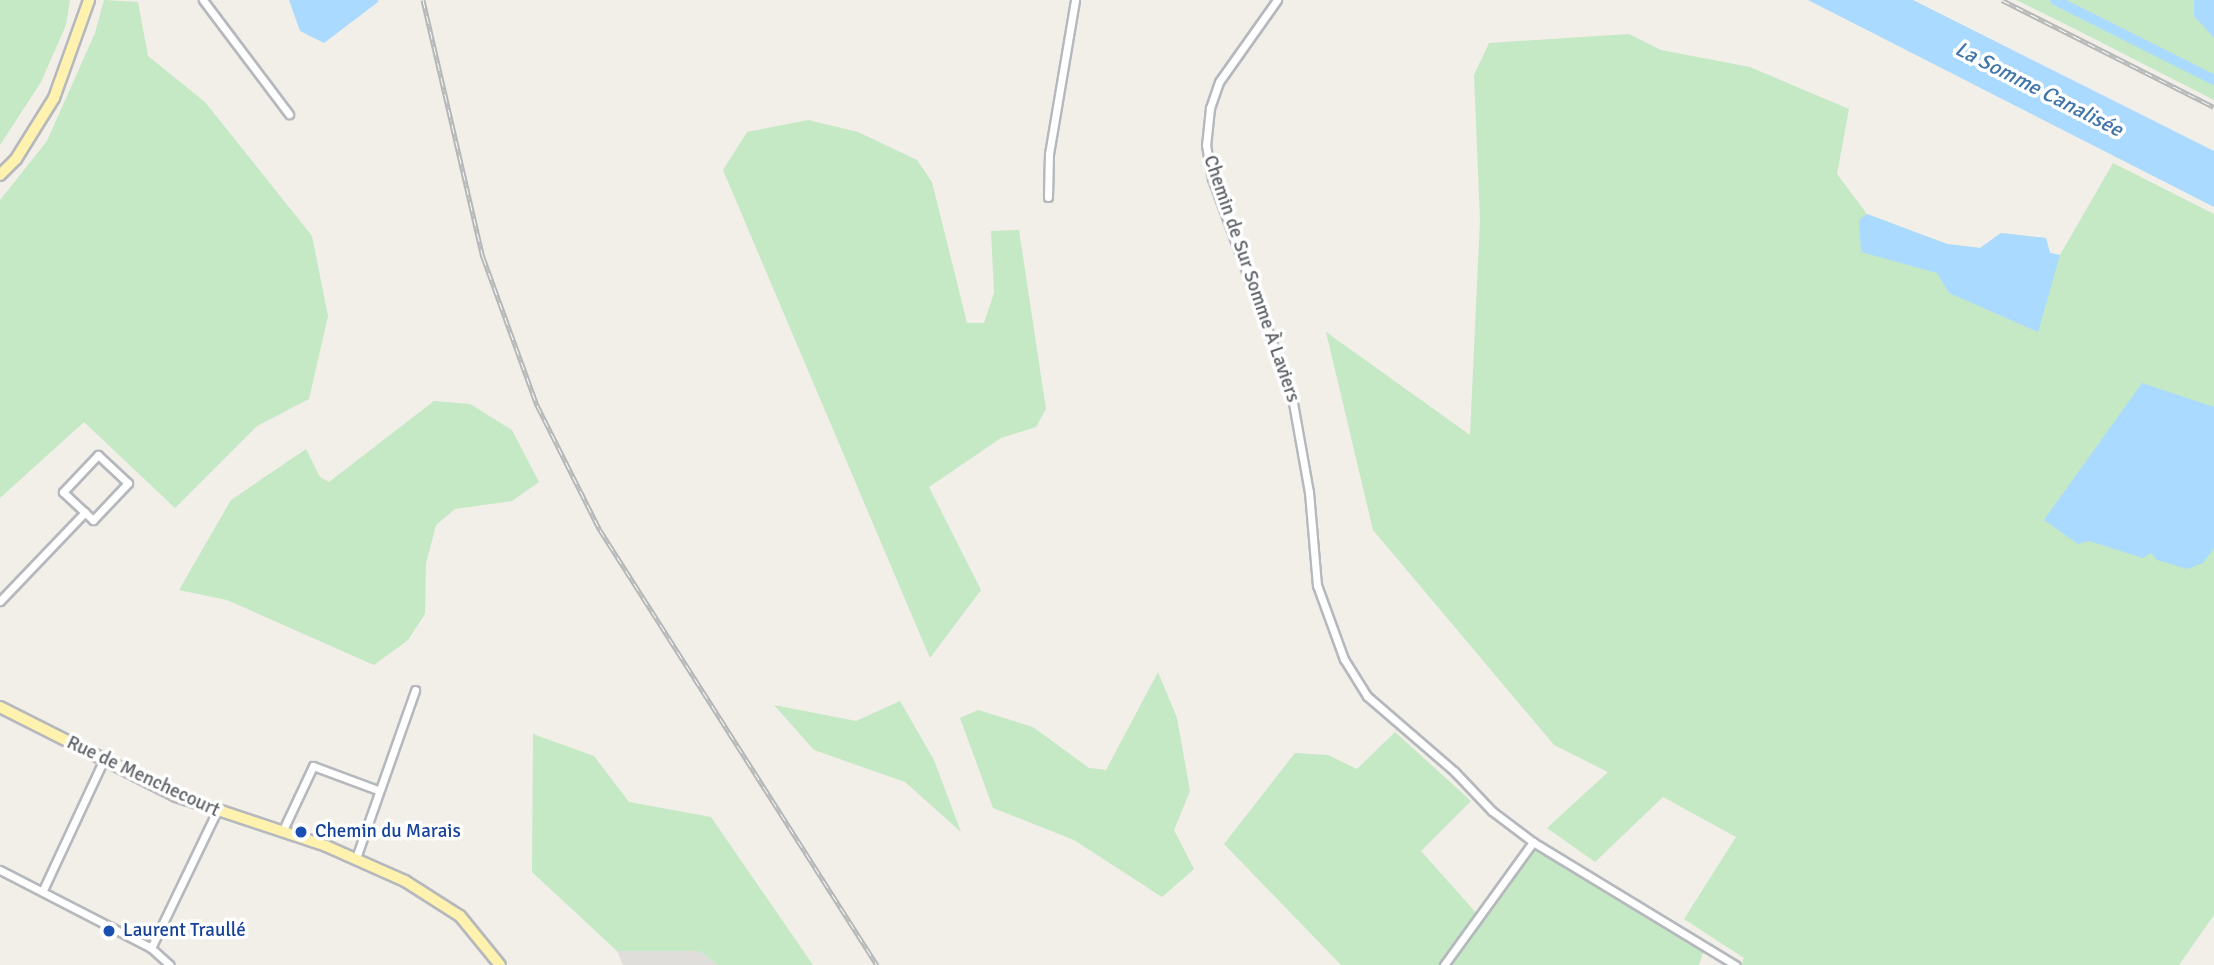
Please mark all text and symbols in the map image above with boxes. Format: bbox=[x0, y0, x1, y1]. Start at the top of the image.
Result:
water label: La Somme Canalisée bbox=[1951, 36, 2127, 142]
street label: Chemin de Sur Somme À Laviers bbox=[1198, 153, 1304, 405]
street label: Rue de Menchecourt bbox=[63, 732, 223, 822]
place label: Chemin du Marais bbox=[315, 821, 461, 843]
marker: Chemin du Marais bbox=[293, 824, 309, 840]
place label: Laurent Traullé bbox=[123, 920, 246, 942]
marker: Laurent Traullé bbox=[101, 923, 117, 939]

